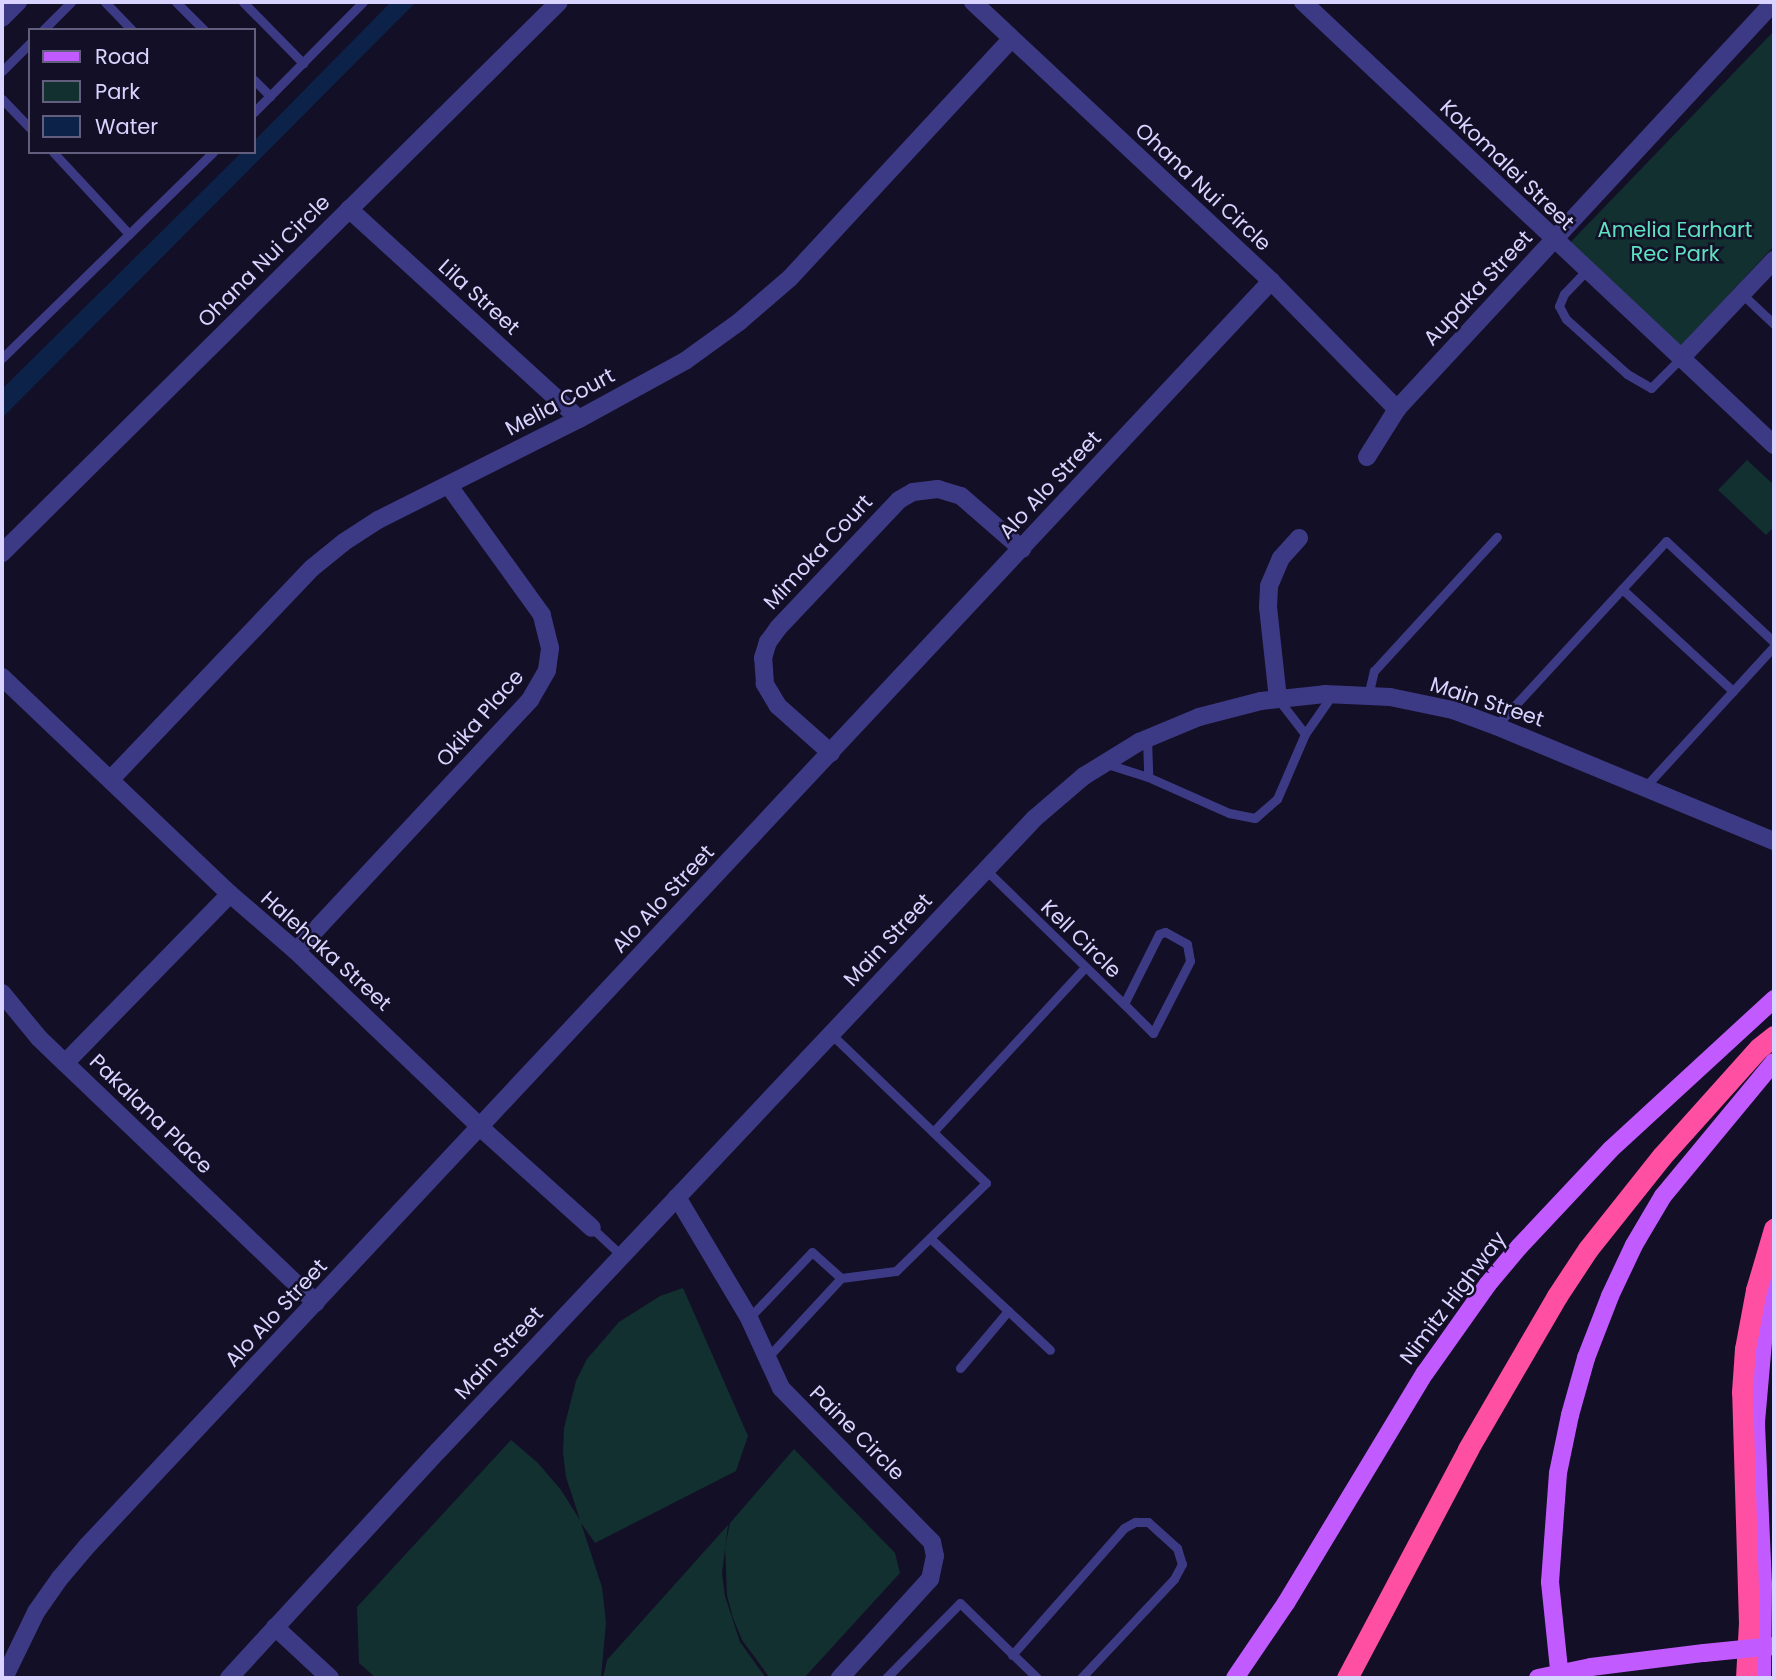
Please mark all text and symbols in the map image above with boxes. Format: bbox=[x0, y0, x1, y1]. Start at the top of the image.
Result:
legend bbox=[28, 28, 256, 154]
text: Road bbox=[95, 42, 150, 71]
text: Park bbox=[95, 77, 140, 106]
street label: Kokomalei Street bbox=[1435, 95, 1579, 235]
text: Water bbox=[95, 112, 158, 141]
street label: Ohana Nui Circle bbox=[1130, 118, 1276, 256]
street label: Ohana Nui Circle bbox=[193, 190, 335, 332]
park label: Amelia Earhart Rec Park bbox=[1598, 217, 1752, 267]
street label: Aupaka Street bbox=[1418, 225, 1538, 351]
street label: Lila Street bbox=[433, 254, 525, 340]
street label: Melia Court bbox=[501, 363, 619, 441]
street label: Alo Alo Street bbox=[994, 426, 1106, 544]
street label: Mimoka Court bbox=[758, 489, 878, 615]
street label: Okika Place bbox=[431, 664, 529, 772]
street label: Main Street bbox=[1427, 672, 1547, 732]
street label: Alo Alo Street bbox=[607, 840, 719, 958]
street label: Halehaka Street bbox=[256, 886, 396, 1016]
street label: Main Street bbox=[839, 888, 937, 992]
street label: Kell Circle bbox=[1036, 895, 1126, 983]
street label: Pakalana Place bbox=[84, 1049, 218, 1179]
street label: Nimitz Highway bbox=[1395, 1226, 1511, 1370]
street label: Alo Alo Street bbox=[220, 1254, 332, 1372]
street label: Main Street bbox=[450, 1301, 548, 1405]
street label: Paine Circle bbox=[804, 1380, 910, 1486]

